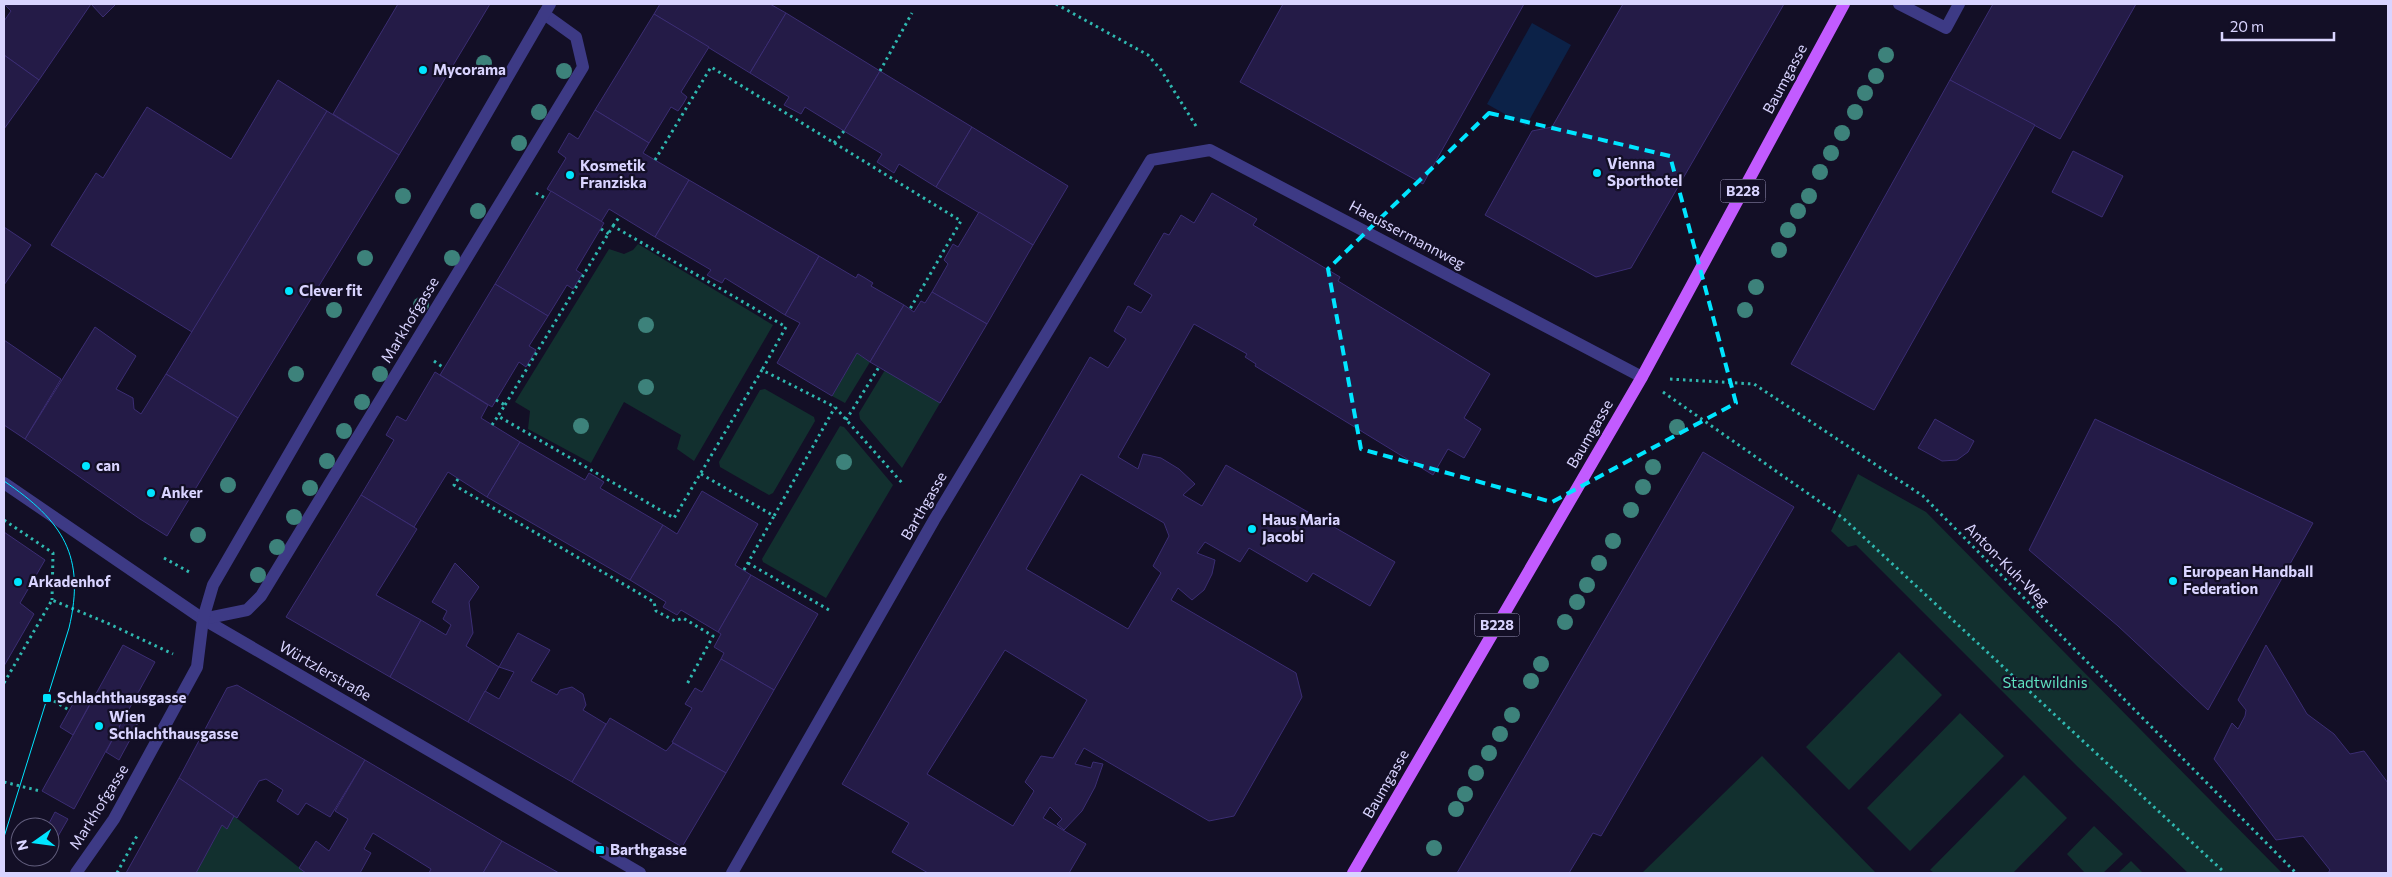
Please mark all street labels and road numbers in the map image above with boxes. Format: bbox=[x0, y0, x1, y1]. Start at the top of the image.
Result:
street label: Baumgasse bbox=[1758, 41, 1810, 116]
road number: B228 bbox=[1720, 180, 1766, 202]
street label: Haeussermannweg bbox=[1346, 196, 1468, 272]
street label: Markhofgasse bbox=[376, 273, 442, 366]
street label: Baumgasse bbox=[1562, 396, 1616, 471]
street label: Barthgasse bbox=[896, 468, 950, 543]
street label: Anton-Kuh-Weg bbox=[1962, 518, 2054, 610]
road number: B228 bbox=[1474, 614, 1520, 636]
street label: Würtzlerstraße bbox=[276, 636, 375, 704]
street label: Baumgasse bbox=[1358, 746, 1412, 821]
street label: Markhofgasse bbox=[65, 761, 132, 852]

